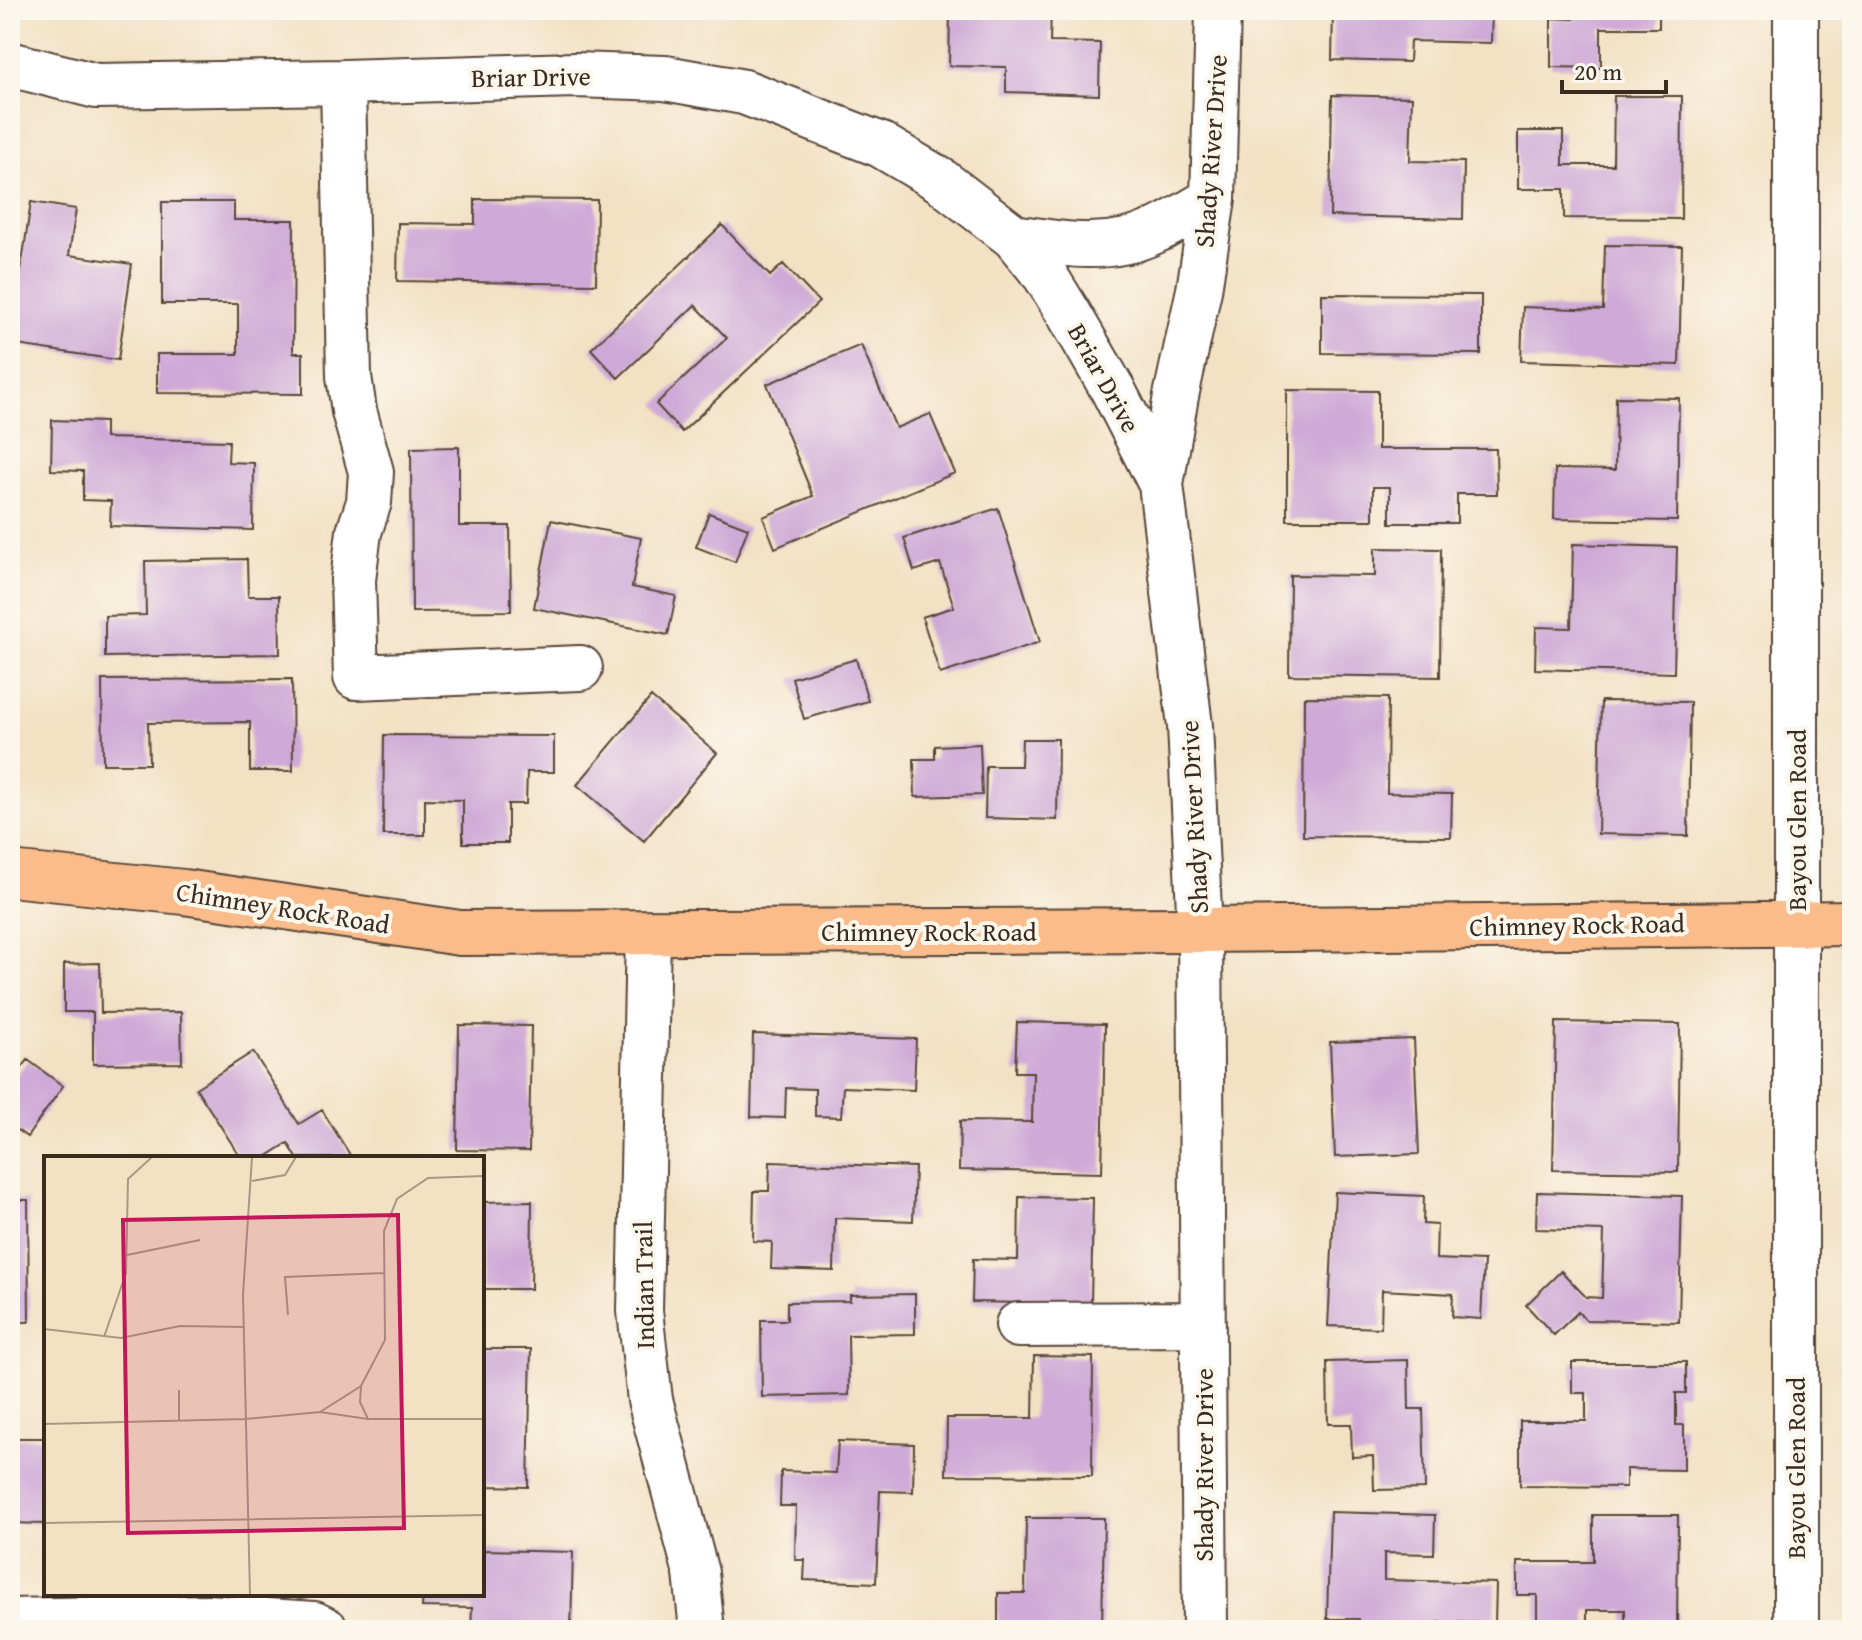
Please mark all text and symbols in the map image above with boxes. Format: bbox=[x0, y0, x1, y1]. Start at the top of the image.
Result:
scale bar bbox=[1562, 44, 1666, 94]
street label: Shady River Drive bbox=[1184, 53, 1237, 249]
text: 20 m bbox=[1574, 54, 1622, 89]
street label: Briar Drive bbox=[471, 56, 591, 97]
street label: Briar Drive bbox=[1058, 316, 1151, 440]
street label: Shady River Drive bbox=[1169, 719, 1218, 915]
street label: Bayou Glen Road bbox=[1777, 729, 1816, 911]
street label: Chimney Rock Road bbox=[174, 871, 393, 944]
street label: Chimney Rock Road bbox=[1469, 903, 1685, 946]
street label: Chimney Rock Road bbox=[821, 912, 1037, 951]
inset map bbox=[44, 1156, 484, 1596]
street label: Indian Trail bbox=[623, 1221, 664, 1349]
street label: Shady River Drive bbox=[1184, 1368, 1223, 1562]
street label: Bayou Glen Road bbox=[1776, 1377, 1815, 1559]

